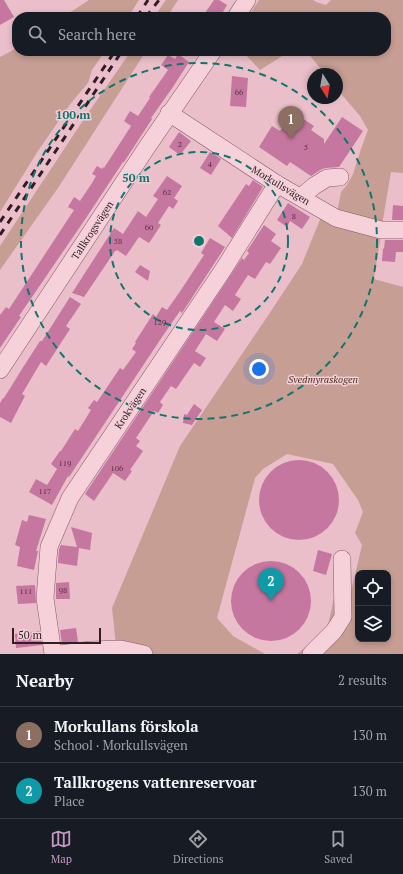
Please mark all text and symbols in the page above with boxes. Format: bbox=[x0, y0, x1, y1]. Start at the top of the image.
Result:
search box bbox=[12, 12, 391, 56]
icon: search bbox=[26, 23, 48, 45]
text: Search here bbox=[58, 24, 136, 44]
north arrow bbox=[307, 68, 343, 104]
house number: 66 bbox=[235, 87, 244, 97]
pin: 1 bbox=[278, 106, 304, 139]
text: 100 m bbox=[56, 107, 90, 122]
house number: 2 bbox=[178, 139, 182, 149]
house number: 5 bbox=[304, 142, 308, 152]
house number: 4 bbox=[208, 159, 213, 169]
street label: Morkullsvägen bbox=[249, 163, 312, 208]
text: 50 m bbox=[122, 170, 150, 185]
house number: 62 bbox=[163, 187, 171, 197]
street label: Tallkrogsvägen bbox=[69, 198, 116, 262]
house number: 8 bbox=[292, 211, 296, 221]
house number: 60 bbox=[145, 222, 153, 232]
centre of rings bbox=[192, 234, 206, 248]
house number: 58 bbox=[114, 236, 122, 246]
house number: 129 bbox=[154, 317, 166, 327]
your location bbox=[249, 359, 269, 379]
park label: Svedmyraskogen bbox=[288, 373, 358, 386]
street label: Krokvägen bbox=[112, 385, 149, 432]
house number: 119 bbox=[59, 458, 71, 468]
house number: 106 bbox=[111, 463, 124, 473]
house number: 117 bbox=[39, 486, 51, 496]
pin: 2 bbox=[258, 568, 284, 601]
map controls bbox=[355, 570, 391, 642]
button: locate bbox=[355, 570, 391, 606]
house number: 98 bbox=[59, 585, 67, 595]
house number: 111 bbox=[20, 586, 32, 596]
button: layers bbox=[355, 606, 391, 642]
scale bar bbox=[12, 626, 101, 645]
text: 50 m bbox=[18, 628, 42, 642]
text: Nearby bbox=[16, 669, 74, 692]
text: 2 results bbox=[338, 671, 387, 689]
text: Morkullans förskola bbox=[54, 716, 198, 736]
text: 1 bbox=[25, 726, 33, 744]
text: 130 m bbox=[352, 726, 387, 744]
text: School · Morkullsvägen bbox=[54, 736, 188, 754]
text: Tallkrogens vattenreservoar bbox=[54, 772, 257, 792]
text: 2 bbox=[25, 782, 33, 800]
text: 130 m bbox=[352, 782, 387, 800]
text: Place bbox=[54, 792, 85, 810]
tab: Map bbox=[50, 828, 72, 866]
tab: Directions bbox=[173, 828, 224, 866]
tab: Saved bbox=[324, 828, 353, 866]

